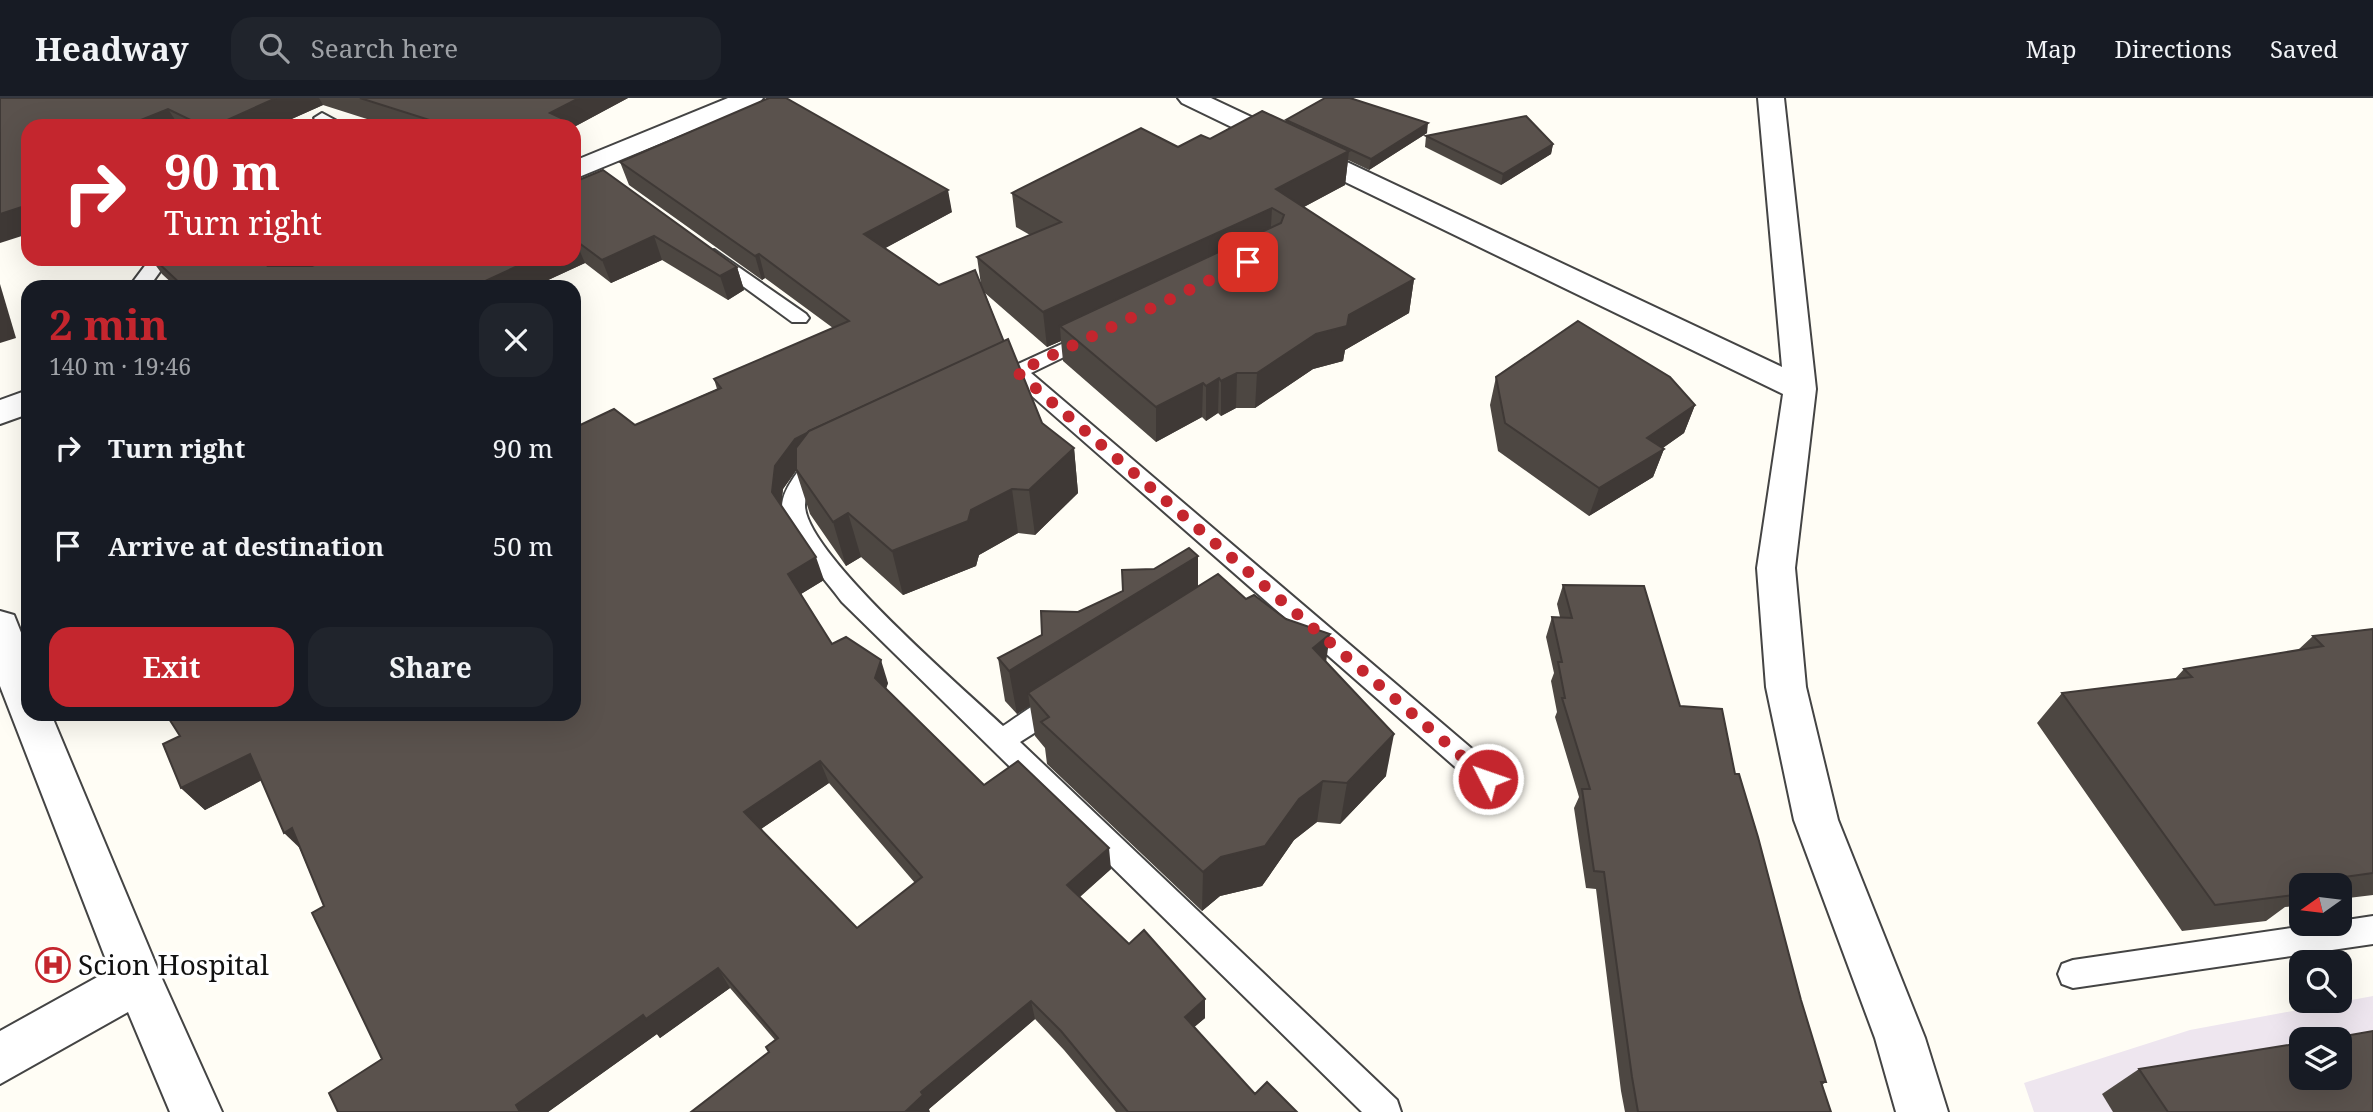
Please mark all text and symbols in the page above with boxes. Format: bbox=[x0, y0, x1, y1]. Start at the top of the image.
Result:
search box bbox=[231, 17, 721, 80]
text: Headway bbox=[35, 26, 189, 71]
icon: search bbox=[255, 29, 293, 67]
text: Search here bbox=[311, 30, 458, 66]
text: Map bbox=[2026, 32, 2077, 65]
text: Directions bbox=[2115, 32, 2232, 65]
text: Saved bbox=[2270, 32, 2338, 65]
text: 90 m bbox=[164, 138, 280, 204]
icon: right bbox=[49, 147, 140, 238]
text: Turn right bbox=[164, 201, 322, 244]
pin bbox=[1218, 232, 1278, 292]
icon: arrive bbox=[1229, 243, 1267, 281]
text: 2 min bbox=[49, 295, 168, 352]
button: close bbox=[479, 303, 553, 377]
text: 140 m · 19:46 bbox=[49, 350, 191, 382]
icon: right bbox=[49, 429, 87, 467]
text: Turn right bbox=[108, 430, 245, 466]
text: 90 m bbox=[493, 430, 553, 466]
icon: arrive bbox=[49, 527, 87, 565]
text: Arrive at destination bbox=[108, 528, 384, 564]
text: 50 m bbox=[493, 528, 553, 564]
button: Exit bbox=[49, 627, 294, 707]
button: Share bbox=[308, 627, 553, 707]
position arrow bbox=[1451, 742, 1525, 816]
north arrow bbox=[2289, 873, 2352, 936]
map controls bbox=[2289, 873, 2352, 1090]
place label: Scion Hospital bbox=[78, 945, 269, 983]
hospital icon: Scion Hospital bbox=[34, 946, 72, 984]
button: search bbox=[2289, 950, 2352, 1013]
button: layers bbox=[2289, 1027, 2352, 1090]

